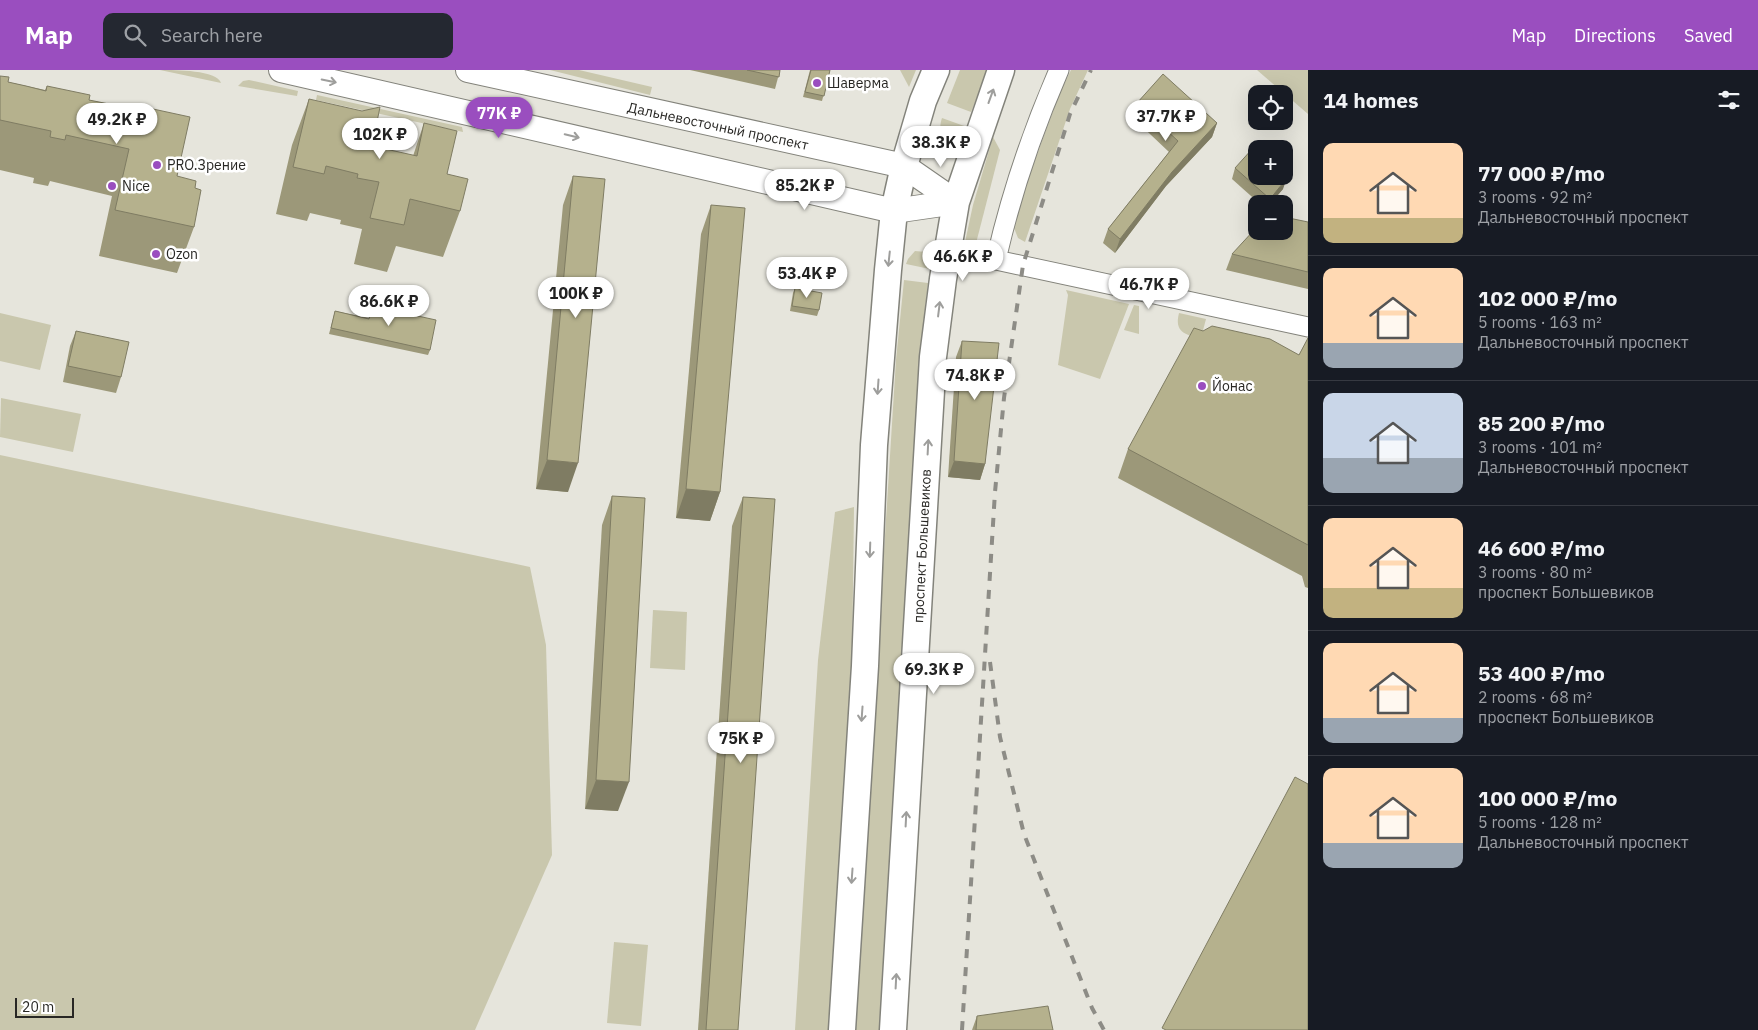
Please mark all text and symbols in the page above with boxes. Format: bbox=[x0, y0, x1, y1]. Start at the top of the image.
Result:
search box bbox=[103, 13, 453, 58]
text: Map bbox=[25, 19, 73, 51]
icon: search bbox=[121, 21, 149, 49]
text: Search here bbox=[161, 23, 263, 47]
text: Map bbox=[1511, 24, 1546, 47]
text: Directions bbox=[1574, 24, 1656, 47]
text: Saved bbox=[1684, 24, 1733, 47]
place label: Шаверма bbox=[827, 74, 889, 92]
one-way arrow bbox=[320, 77, 336, 86]
marker: Шаверма bbox=[811, 77, 823, 89]
map controls bbox=[1248, 85, 1293, 240]
button: locate bbox=[1248, 85, 1293, 130]
text: 14 homes bbox=[1323, 86, 1419, 114]
icon: filters bbox=[1715, 86, 1743, 114]
one-way arrow bbox=[987, 89, 996, 105]
pin: 77K ₽ bbox=[464, 97, 534, 139]
street label: Дальневосточный проспект bbox=[626, 98, 810, 154]
pin: 37.7K ₽ bbox=[1120, 100, 1212, 142]
pin: 49.2K ₽ bbox=[71, 102, 163, 145]
text: 77K ₽ bbox=[477, 103, 521, 123]
text: 37.7K ₽ bbox=[1136, 106, 1196, 126]
text: 49.2K ₽ bbox=[87, 109, 147, 129]
pin: 102K ₽ bbox=[339, 118, 421, 160]
text: 102K ₽ bbox=[353, 124, 407, 144]
pin: 38.3K ₽ bbox=[895, 126, 987, 168]
one-way arrow bbox=[564, 132, 580, 141]
text: 38.3K ₽ bbox=[911, 132, 971, 152]
button: + bbox=[1248, 140, 1293, 185]
place label: PRO.Зрение bbox=[167, 156, 246, 174]
marker: PRO.Зрение bbox=[151, 159, 163, 171]
text: 77 000 ₽/mo bbox=[1478, 159, 1605, 187]
icon: home bbox=[1363, 163, 1423, 223]
pin: 85.2K ₽ bbox=[759, 168, 851, 211]
text: 85.2K ₽ bbox=[775, 175, 835, 195]
place label: Nice bbox=[122, 177, 150, 195]
marker: Nice bbox=[106, 180, 118, 192]
text: 3 rooms · 92 m² bbox=[1478, 187, 1592, 207]
button: − bbox=[1248, 195, 1293, 240]
text: Дальневосточный проспект bbox=[1478, 207, 1689, 227]
pin: 46.6K ₽ bbox=[917, 240, 1009, 282]
place label: Ozon bbox=[166, 245, 198, 263]
text: 46.6K ₽ bbox=[933, 246, 993, 266]
marker: Ozon bbox=[150, 248, 162, 260]
one-way arrow bbox=[884, 251, 894, 267]
pin: 53.4K ₽ bbox=[761, 256, 853, 299]
text: 53.4K ₽ bbox=[777, 263, 837, 283]
pin: 46.7K ₽ bbox=[1103, 268, 1195, 310]
text: 46.7K ₽ bbox=[1119, 274, 1179, 294]
pin: 100K ₽ bbox=[535, 276, 617, 319]
text: 100K ₽ bbox=[549, 283, 603, 303]
pin: 86.6K ₽ bbox=[343, 284, 435, 327]
text: 102 000 ₽/mo bbox=[1478, 284, 1617, 312]
icon: home bbox=[1363, 288, 1423, 348]
text: 86.6K ₽ bbox=[359, 291, 419, 311]
one-way arrow bbox=[934, 301, 944, 317]
text: 5 rooms · 163 m² bbox=[1478, 312, 1602, 332]
text: Дальневосточный проспект bbox=[1478, 332, 1689, 352]
pin: 74.8K ₽ bbox=[929, 358, 1021, 401]
text: 74.8K ₽ bbox=[945, 365, 1005, 385]
place label: Йонас bbox=[1212, 376, 1253, 395]
one-way arrow bbox=[874, 379, 883, 395]
marker: Йонас bbox=[1196, 380, 1208, 392]
text: 85 200 ₽/mo bbox=[1478, 409, 1605, 437]
icon: home bbox=[1363, 413, 1423, 473]
text: 3 rooms · 101 m² bbox=[1478, 437, 1602, 457]
one-way arrow bbox=[923, 440, 932, 456]
text: Дальневосточный проспект bbox=[1478, 457, 1689, 477]
street label: проспект Большевиков bbox=[909, 469, 935, 623]
text: 46 600 ₽/mo bbox=[1478, 534, 1605, 562]
icon: home bbox=[1363, 538, 1423, 598]
one-way arrow bbox=[865, 541, 874, 557]
text: 3 rooms · 80 m² bbox=[1478, 562, 1592, 582]
text: проспект Большевиков bbox=[1478, 582, 1654, 602]
pin: 69.3K ₽ bbox=[888, 652, 980, 695]
text: 69.3K ₽ bbox=[904, 659, 964, 679]
text: 53 400 ₽/mo bbox=[1478, 659, 1605, 687]
icon: home bbox=[1363, 663, 1423, 723]
text: 2 rooms · 68 m² bbox=[1478, 687, 1592, 707]
one-way arrow bbox=[857, 706, 866, 722]
text: проспект Большевиков bbox=[1478, 707, 1654, 727]
pin: 75K ₽ bbox=[706, 722, 776, 764]
text: 75K ₽ bbox=[719, 728, 763, 748]
text: 100 000 ₽/mo bbox=[1478, 784, 1617, 812]
icon: home bbox=[1363, 788, 1423, 848]
one-way arrow bbox=[901, 811, 910, 827]
text: 5 rooms · 128 m² bbox=[1478, 812, 1602, 832]
text: Дальневосточный проспект bbox=[1478, 832, 1689, 852]
one-way arrow bbox=[847, 868, 856, 884]
one-way arrow bbox=[891, 974, 900, 990]
scale bar bbox=[15, 995, 74, 1018]
text: 20 m bbox=[22, 998, 54, 1016]

